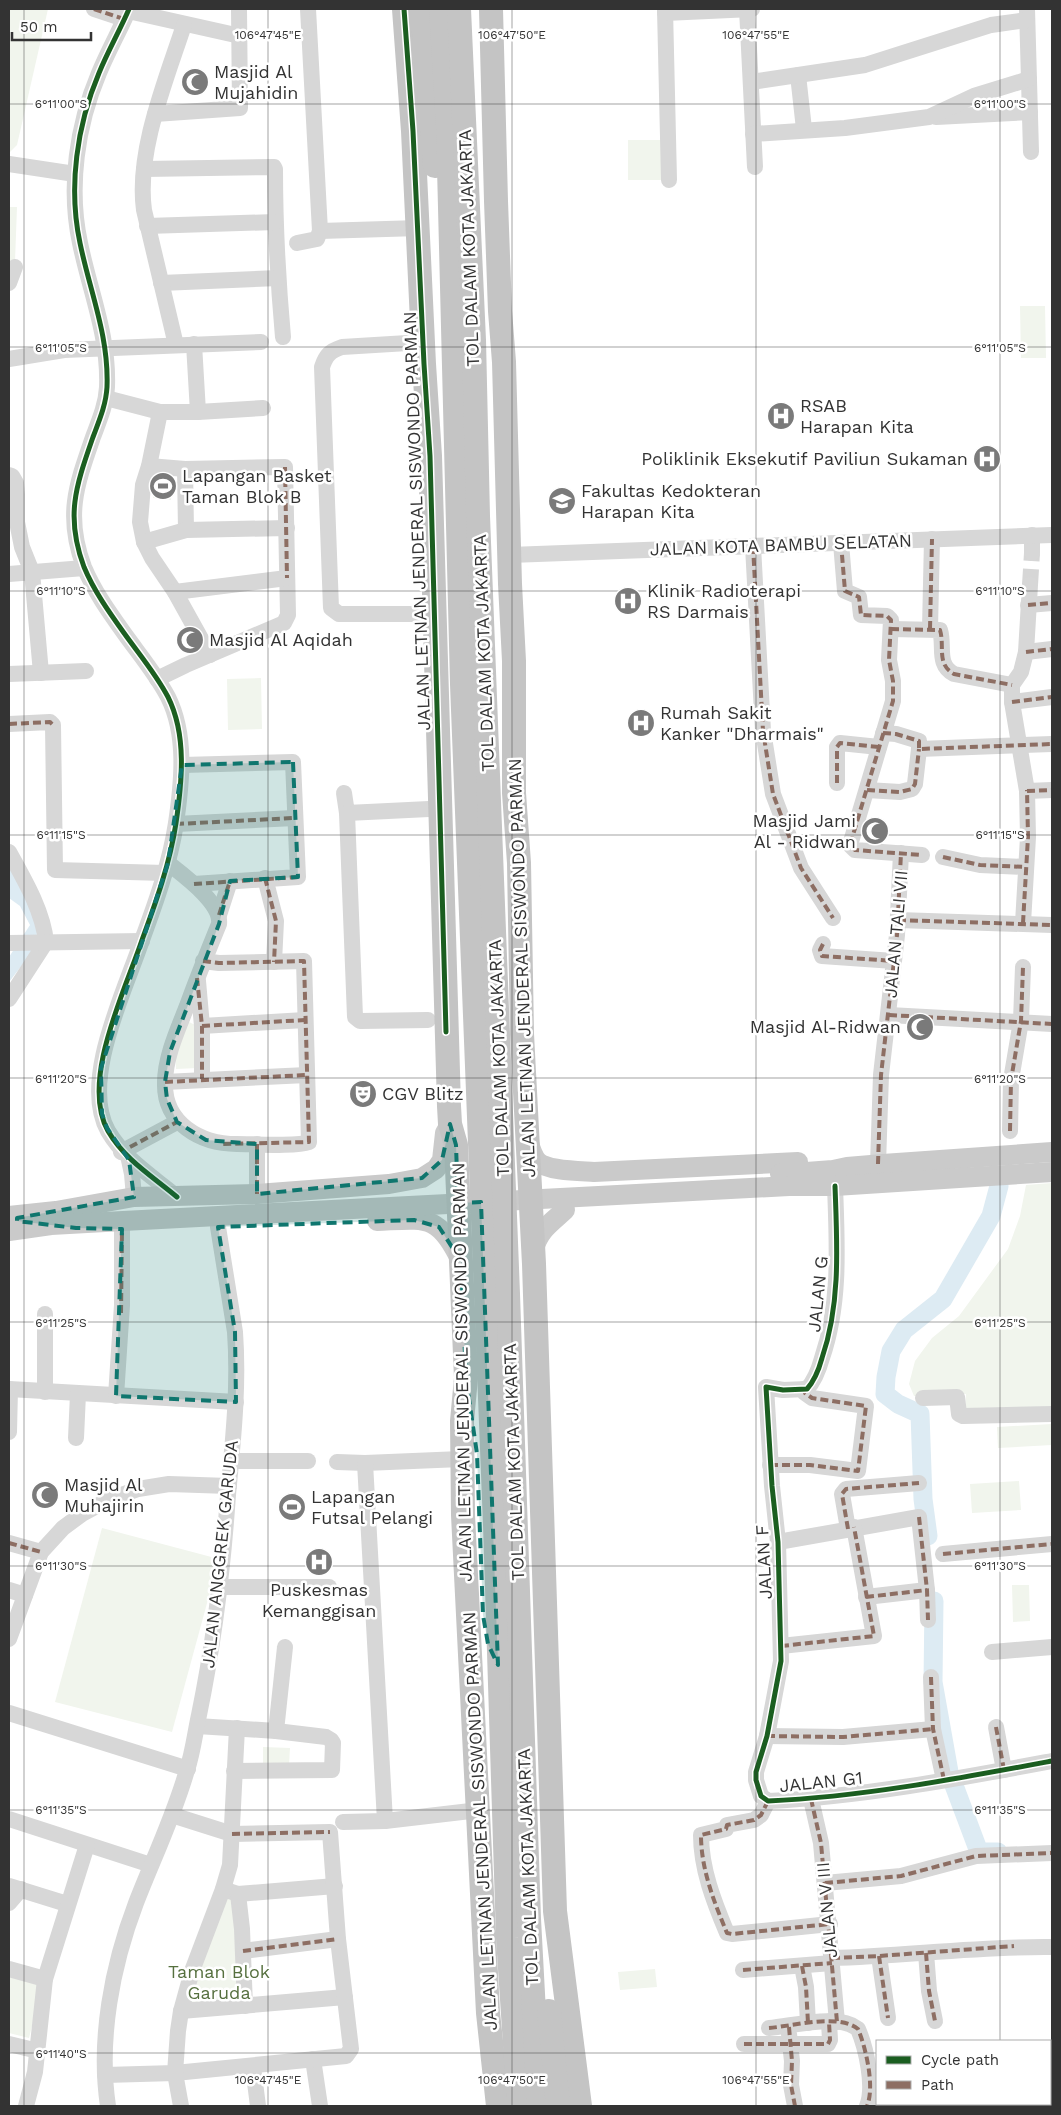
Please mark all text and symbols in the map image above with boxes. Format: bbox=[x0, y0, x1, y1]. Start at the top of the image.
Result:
scale bar bbox=[12, 10, 91, 42]
text: 50 m bbox=[20, 18, 57, 36]
text: 106°47'45"E bbox=[235, 28, 302, 42]
text: 106°47'50"E bbox=[478, 28, 546, 42]
text: 106°47'55"E bbox=[722, 28, 790, 42]
place label: Masjid Al Mujahidin bbox=[214, 61, 298, 103]
mosque icon: Masjid Al Mujahidin bbox=[180, 67, 210, 97]
text: 6°11'00"S bbox=[35, 97, 87, 111]
text: 6°11'00"S bbox=[974, 97, 1026, 111]
street label: TOL DALAM KOTA JAKARTA bbox=[454, 129, 483, 367]
street label: JALAN LETNAN JENDERAL SISWONDO PARMAN bbox=[399, 311, 434, 731]
text: 6°11'05"S bbox=[35, 341, 87, 355]
text: 6°11'05"S bbox=[974, 341, 1026, 355]
place label: RSAB Harapan Kita bbox=[800, 395, 914, 437]
hospital icon: RSAB Harapan Kita bbox=[766, 401, 796, 431]
hospital icon: Poliklinik Eksekutif Paviliun Sukaman bbox=[972, 444, 1002, 474]
place label: Poliklinik Eksekutif Paviliun Sukaman bbox=[641, 448, 968, 469]
place label: Lapangan Basket Taman Blok B bbox=[182, 465, 332, 507]
sports icon: Lapangan Basket Taman Blok B bbox=[148, 471, 178, 501]
place label: Fakultas Kedokteran Harapan Kita bbox=[581, 480, 761, 522]
school or university icon: Fakultas Kedokteran Harapan Kita bbox=[547, 486, 577, 516]
street label: JALAN KOTA BAMBU SELATAN bbox=[650, 529, 912, 560]
street label: TOL DALAM KOTA JAKARTA bbox=[469, 534, 498, 772]
place label: Klinik Radioterapi RS Darmais bbox=[647, 580, 801, 622]
text: 6°11'10"S bbox=[36, 584, 86, 598]
text: 6°11'10"S bbox=[975, 584, 1025, 598]
hospital icon: Klinik Radioterapi RS Darmais bbox=[613, 586, 643, 616]
mosque icon: Masjid Al Aqidah bbox=[175, 625, 205, 655]
place label: Masjid Al Aqidah bbox=[209, 629, 353, 650]
place label: Rumah Sakit Kanker "Dharmais" bbox=[660, 702, 824, 744]
hospital icon: Rumah Sakit Kanker "Dharmais" bbox=[626, 708, 656, 738]
street label: JALAN LETNAN JENDERAL SISWONDO PARMAN bbox=[504, 758, 539, 1178]
place label: Masjid Jami Al - Ridwan bbox=[753, 810, 856, 852]
mosque icon: Masjid Jami Al - Ridwan bbox=[860, 816, 890, 846]
text: 6°11'15"S bbox=[36, 828, 86, 842]
text: 6°11'15"S bbox=[975, 828, 1025, 842]
street label: JALAN TALI VII bbox=[879, 869, 912, 999]
street label: TOL DALAM KOTA JAKARTA bbox=[484, 939, 513, 1177]
mosque icon: Masjid Al-Ridwan bbox=[905, 1012, 935, 1042]
place label: Masjid Al-Ridwan bbox=[750, 1016, 901, 1037]
text: 6°11'20"S bbox=[35, 1072, 87, 1086]
text: 6°11'20"S bbox=[974, 1072, 1026, 1086]
theatre icon: CGV Blitz bbox=[348, 1079, 378, 1109]
place label: CGV Blitz bbox=[382, 1083, 464, 1104]
street label: JALAN LETNAN JENDERAL SISWONDO PARMAN bbox=[447, 1162, 476, 1582]
street label: JALAN G bbox=[803, 1255, 832, 1333]
text: 6°11'25"S bbox=[35, 1316, 87, 1330]
text: 6°11'25"S bbox=[974, 1316, 1026, 1330]
street label: TOL DALAM KOTA JAKARTA bbox=[499, 1343, 528, 1581]
street label: JALAN ANGGREK GARUDA bbox=[197, 1439, 242, 1669]
place label: Masjid Al Muhajirin bbox=[64, 1474, 145, 1516]
mosque icon: Masjid Al Muhajirin bbox=[30, 1480, 60, 1510]
place label: Lapangan Futsal Pelangi bbox=[311, 1486, 433, 1528]
sports icon: Lapangan Futsal Pelangi bbox=[277, 1492, 307, 1522]
street label: JALAN F bbox=[751, 1524, 776, 1600]
hospital icon: Puskesmas Kemanggisan bbox=[304, 1547, 334, 1577]
text: 6°11'30"S bbox=[35, 1559, 87, 1573]
text: 6°11'30"S bbox=[974, 1559, 1026, 1573]
place label: Puskesmas Kemanggisan bbox=[262, 1579, 376, 1621]
street label: JALAN LETNAN JENDERAL SISWONDO PARMAN bbox=[458, 1611, 501, 2031]
street label: TOL DALAM KOTA JAKARTA bbox=[513, 1748, 542, 1986]
street label: JALAN G1 bbox=[778, 1767, 864, 1796]
text: 6°11'35"S bbox=[35, 1803, 87, 1817]
text: 6°11'35"S bbox=[974, 1803, 1026, 1817]
street label: JALAN V III bbox=[812, 1861, 841, 1959]
park label: Taman Blok Garuda bbox=[168, 1961, 270, 2003]
legend bbox=[876, 2040, 1051, 2105]
text: 6°11'40"S bbox=[35, 2047, 87, 2061]
text: Cycle path bbox=[921, 2051, 999, 2069]
text: 106°47'45"E bbox=[235, 2073, 302, 2087]
text: 106°47'50"E bbox=[478, 2073, 546, 2087]
text: 106°47'55"E bbox=[722, 2073, 790, 2087]
text: Path bbox=[921, 2076, 954, 2094]

